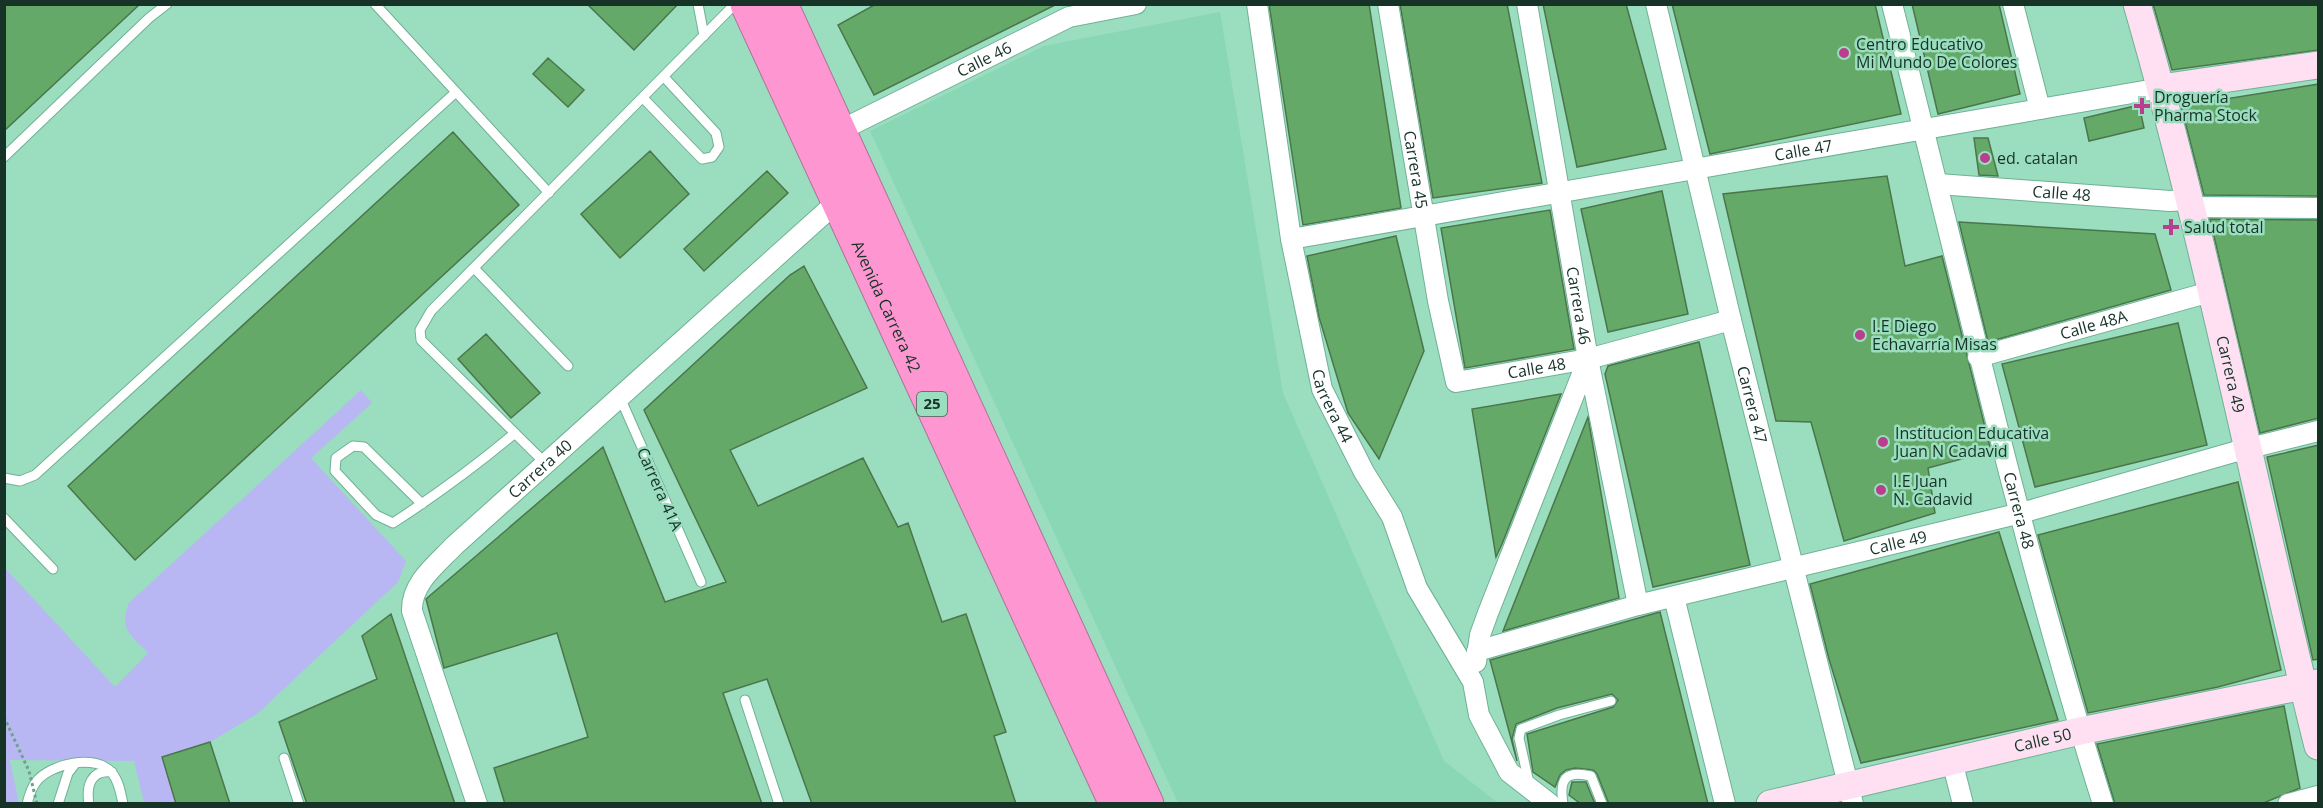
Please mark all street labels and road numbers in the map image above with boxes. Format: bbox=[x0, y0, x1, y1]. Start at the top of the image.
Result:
street label: Calle 46 bbox=[953, 36, 1015, 82]
street label: Carrera 45 bbox=[1398, 129, 1433, 210]
street label: Calle 47 bbox=[1773, 134, 1834, 166]
street label: Calle 48 bbox=[2032, 180, 2092, 206]
street label: Avenida Carrera 42 bbox=[847, 237, 926, 376]
street label: Carrera 46 bbox=[1561, 265, 1596, 346]
street label: Calle 48A bbox=[2058, 305, 2130, 344]
street label: Carrera 49 bbox=[2211, 333, 2250, 415]
street label: Calle 48 bbox=[1506, 352, 1567, 384]
street label: Carrera 47 bbox=[1732, 364, 1773, 446]
street label: Carrera 44 bbox=[1307, 367, 1358, 446]
road number: 25 bbox=[917, 392, 947, 416]
street label: Carrera 40 bbox=[503, 434, 577, 503]
street label: Carrera 41A bbox=[632, 444, 689, 535]
street label: Carrera 48 bbox=[1998, 469, 2040, 551]
street label: Calle 49 bbox=[1867, 525, 1929, 560]
street label: Calle 50 bbox=[2012, 722, 2074, 757]

